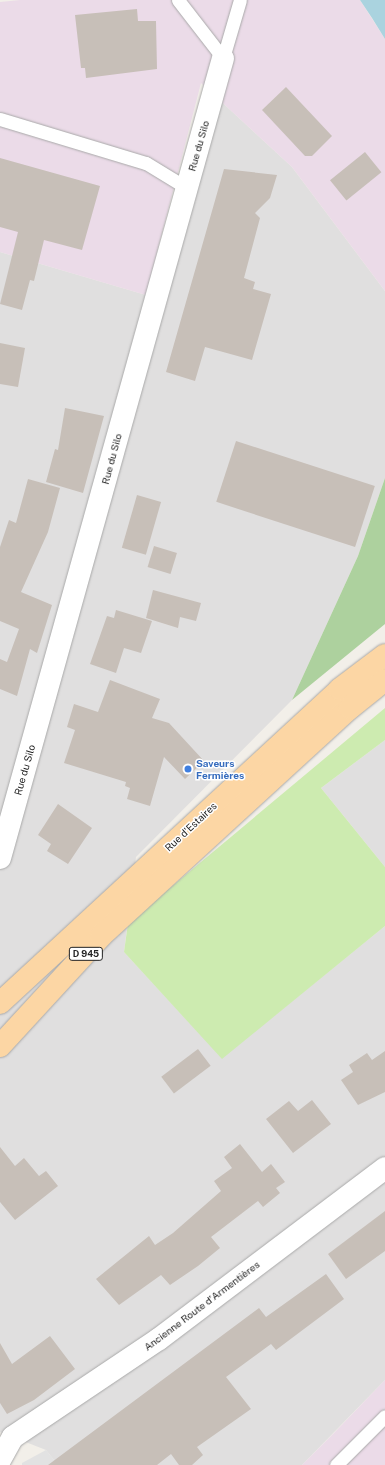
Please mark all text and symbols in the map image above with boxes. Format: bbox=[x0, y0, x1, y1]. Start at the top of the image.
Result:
street label: Rue du Silo bbox=[186, 119, 212, 173]
street label: Rue du Silo bbox=[99, 432, 125, 486]
street label: Rue du Silo bbox=[12, 743, 38, 797]
place label: Saveurs Fermières bbox=[196, 757, 244, 780]
marker: Saveurs Fermières bbox=[183, 764, 193, 774]
street label: Rue d'Estaires bbox=[163, 800, 219, 854]
road number: D 945 bbox=[68, 947, 104, 961]
street label: Ancienne Route d'Armentières bbox=[142, 1259, 262, 1353]

